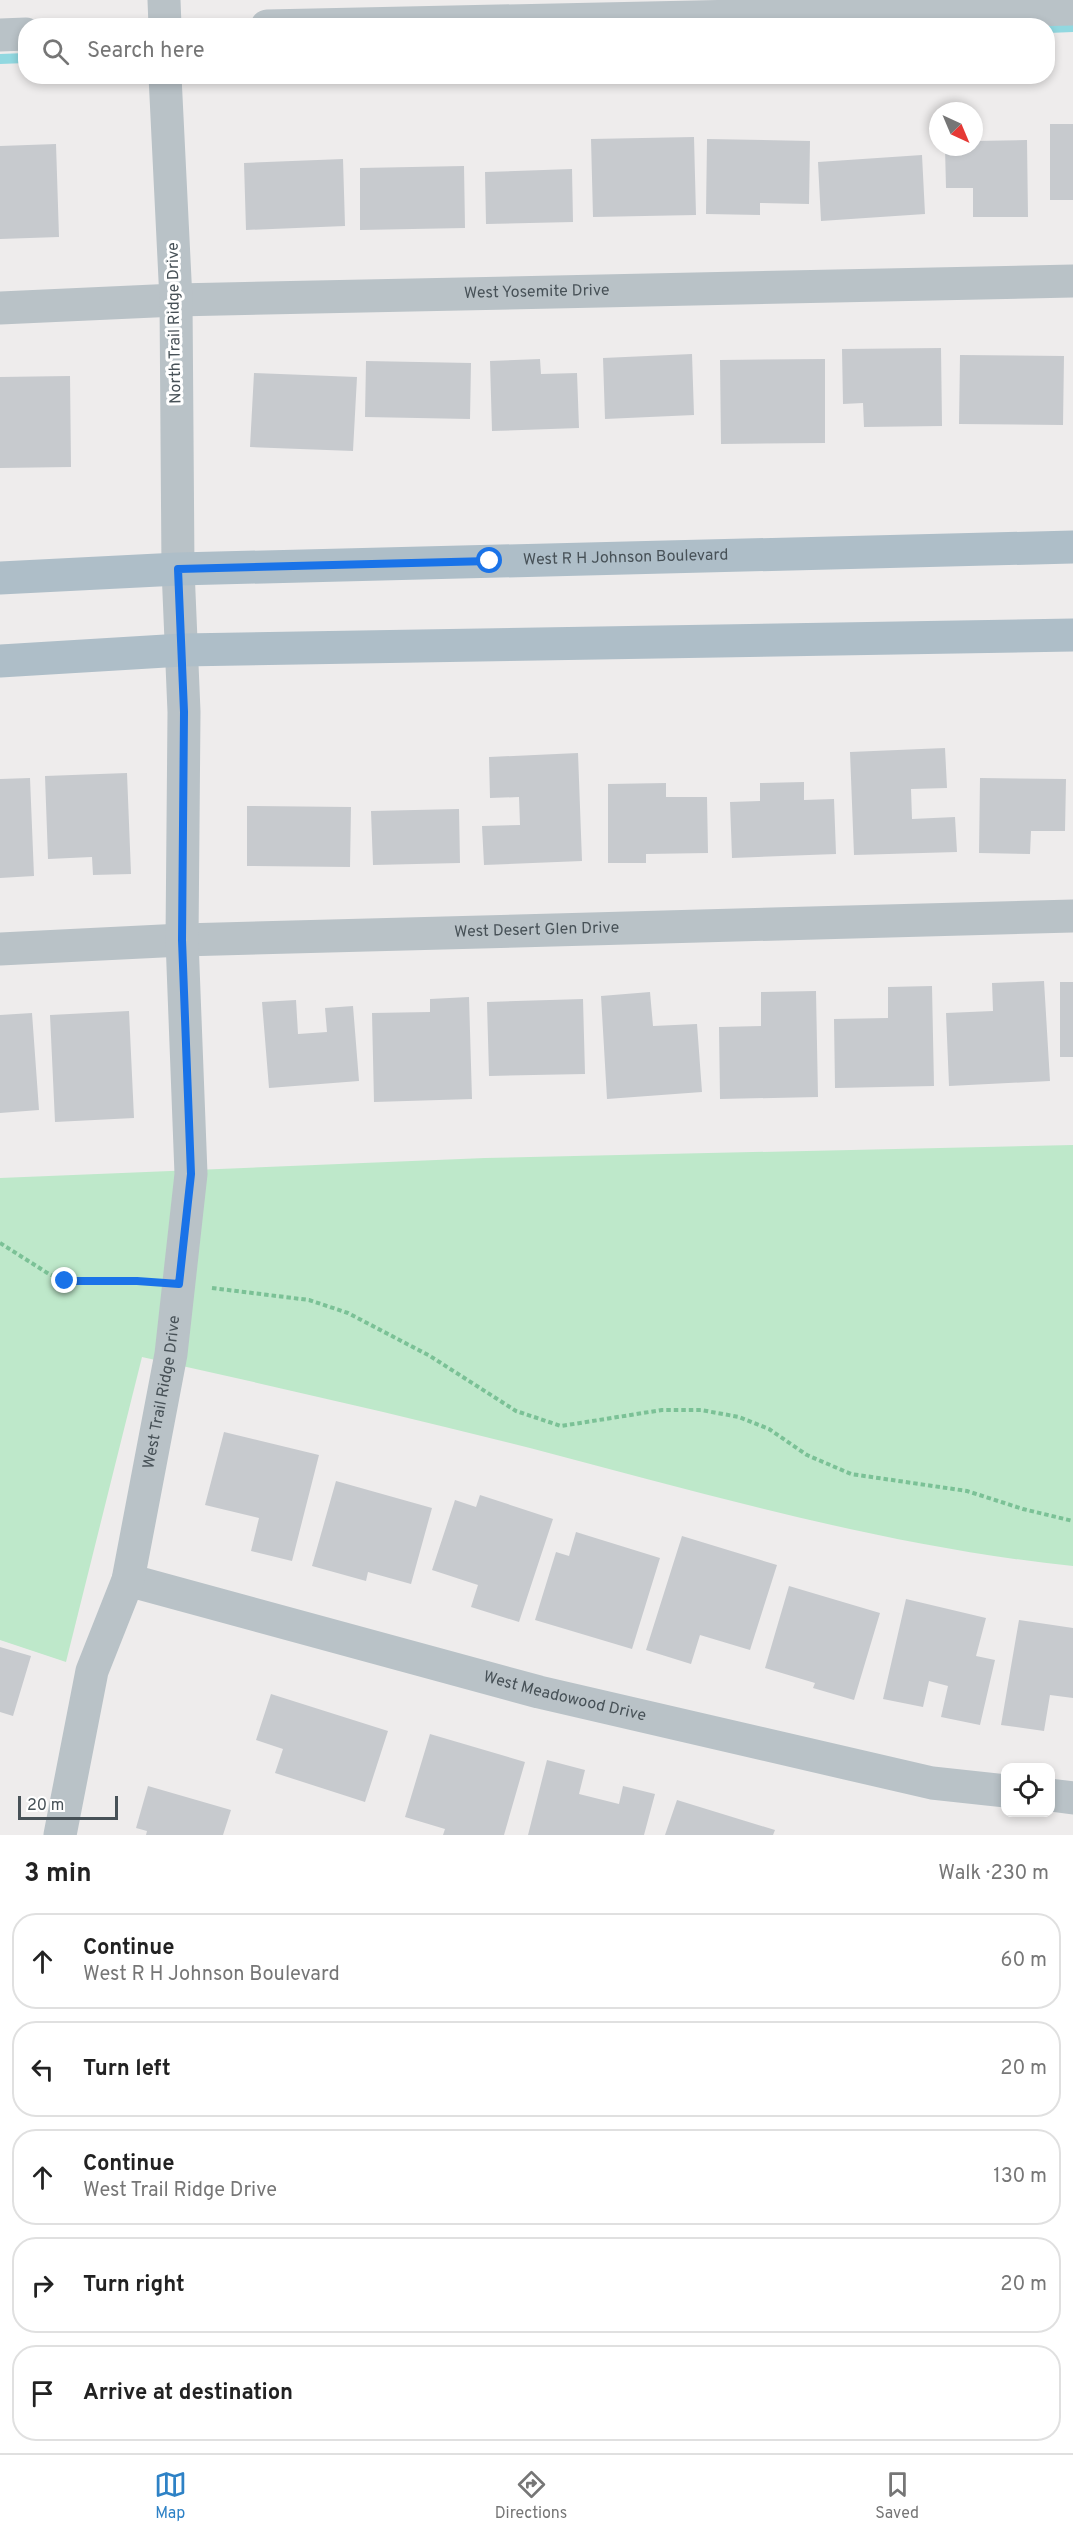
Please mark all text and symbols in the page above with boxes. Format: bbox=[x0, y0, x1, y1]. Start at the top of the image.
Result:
search box bbox=[18, 18, 1055, 84]
icon: search bbox=[39, 35, 72, 68]
text: Search here bbox=[87, 38, 205, 65]
north arrow bbox=[929, 102, 983, 156]
street label: North Trail Ridge Drive bbox=[164, 242, 186, 404]
street label: West Yosemite Drive bbox=[464, 281, 610, 304]
street label: West R H Johnson Boulevard bbox=[523, 545, 729, 571]
route start bbox=[476, 547, 502, 573]
street label: West Desert Glen Drive bbox=[454, 918, 619, 943]
route end bbox=[51, 1267, 77, 1293]
street label: West Trail Ridge Drive bbox=[139, 1314, 185, 1471]
street label: West Meadowood Drive bbox=[481, 1667, 648, 1726]
map controls bbox=[1001, 1763, 1055, 1817]
button: locate bbox=[1001, 1763, 1055, 1817]
scale bar bbox=[18, 1793, 118, 1820]
text: 20 m bbox=[27, 1796, 64, 1816]
text: 3 min bbox=[24, 1858, 92, 1891]
text: Walk · 230 m bbox=[938, 1861, 1049, 1887]
text: Continue bbox=[83, 1935, 174, 1962]
icon: ahead bbox=[26, 1945, 59, 1978]
text: 60 m bbox=[1001, 1948, 1047, 1974]
text: West R H Johnson Boulevard bbox=[83, 1962, 340, 1988]
icon: left bbox=[26, 2053, 59, 2086]
text: Turn left bbox=[83, 2056, 171, 2083]
text: 20 m bbox=[1000, 2056, 1047, 2082]
text: Continue bbox=[83, 2151, 174, 2178]
icon: ahead bbox=[26, 2161, 59, 2194]
text: 130 m bbox=[993, 2164, 1047, 2190]
text: West Trail Ridge Drive bbox=[83, 2178, 277, 2204]
icon: right bbox=[26, 2269, 59, 2302]
text: Turn right bbox=[83, 2272, 185, 2299]
text: 20 m bbox=[1000, 2272, 1047, 2298]
icon: arrive bbox=[26, 2377, 59, 2410]
text: Arrive at destination bbox=[83, 2380, 293, 2407]
tab: Map bbox=[154, 2468, 187, 2524]
tab: Directions bbox=[495, 2468, 567, 2524]
tab: Saved bbox=[875, 2468, 919, 2524]

